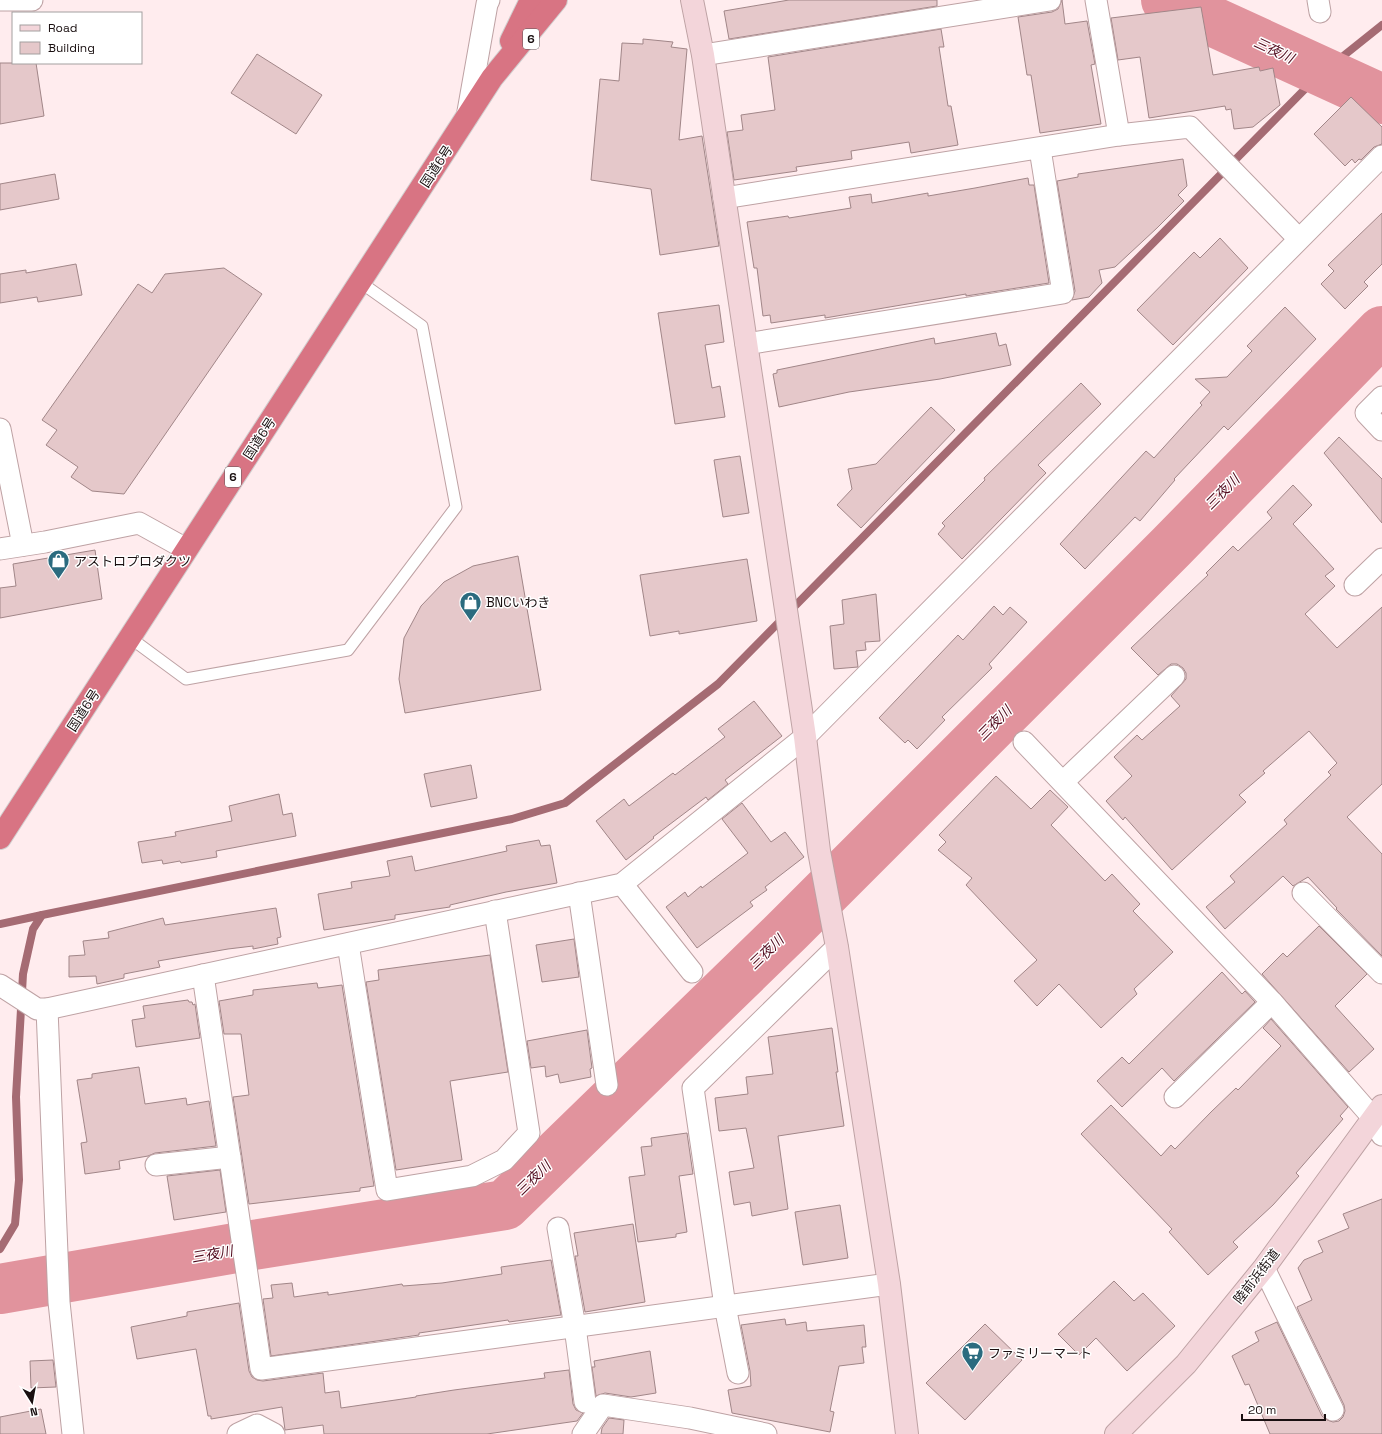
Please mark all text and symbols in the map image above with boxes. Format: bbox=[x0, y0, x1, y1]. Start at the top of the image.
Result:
legend bbox=[12, 12, 142, 64]
text: Road bbox=[48, 20, 77, 36]
road number: 6 bbox=[523, 29, 539, 49]
water label: 三夜川 bbox=[1251, 33, 1299, 68]
text: Building bbox=[48, 40, 95, 56]
street label: 国道6号 bbox=[417, 142, 456, 191]
street label: 国道6号 bbox=[240, 414, 279, 463]
road number: 6 bbox=[225, 467, 241, 487]
water label: 三夜川 bbox=[1201, 469, 1245, 513]
shop icon: アストロプロダクツ bbox=[45, 548, 71, 581]
place label: アストロプロダクツ bbox=[74, 553, 191, 570]
shop icon: BNCいわき bbox=[458, 589, 484, 622]
place label: BNCいわき bbox=[486, 594, 551, 611]
street label: 国道6号 bbox=[64, 686, 103, 735]
water label: 三夜川 bbox=[973, 700, 1017, 744]
water label: 三夜川 bbox=[745, 930, 789, 973]
water label: 三夜川 bbox=[512, 1156, 556, 1199]
water label: 三夜川 bbox=[190, 1241, 236, 1267]
street label: 陸前浜街道 bbox=[1230, 1245, 1283, 1307]
supermarket icon: ファミリーマート bbox=[959, 1340, 985, 1373]
place label: ファミリーマート bbox=[988, 1345, 1092, 1362]
north arrow bbox=[12, 1382, 52, 1422]
scale bar bbox=[1242, 1396, 1325, 1422]
text: 20 m bbox=[1248, 1402, 1276, 1418]
text: N bbox=[29, 1404, 39, 1419]

